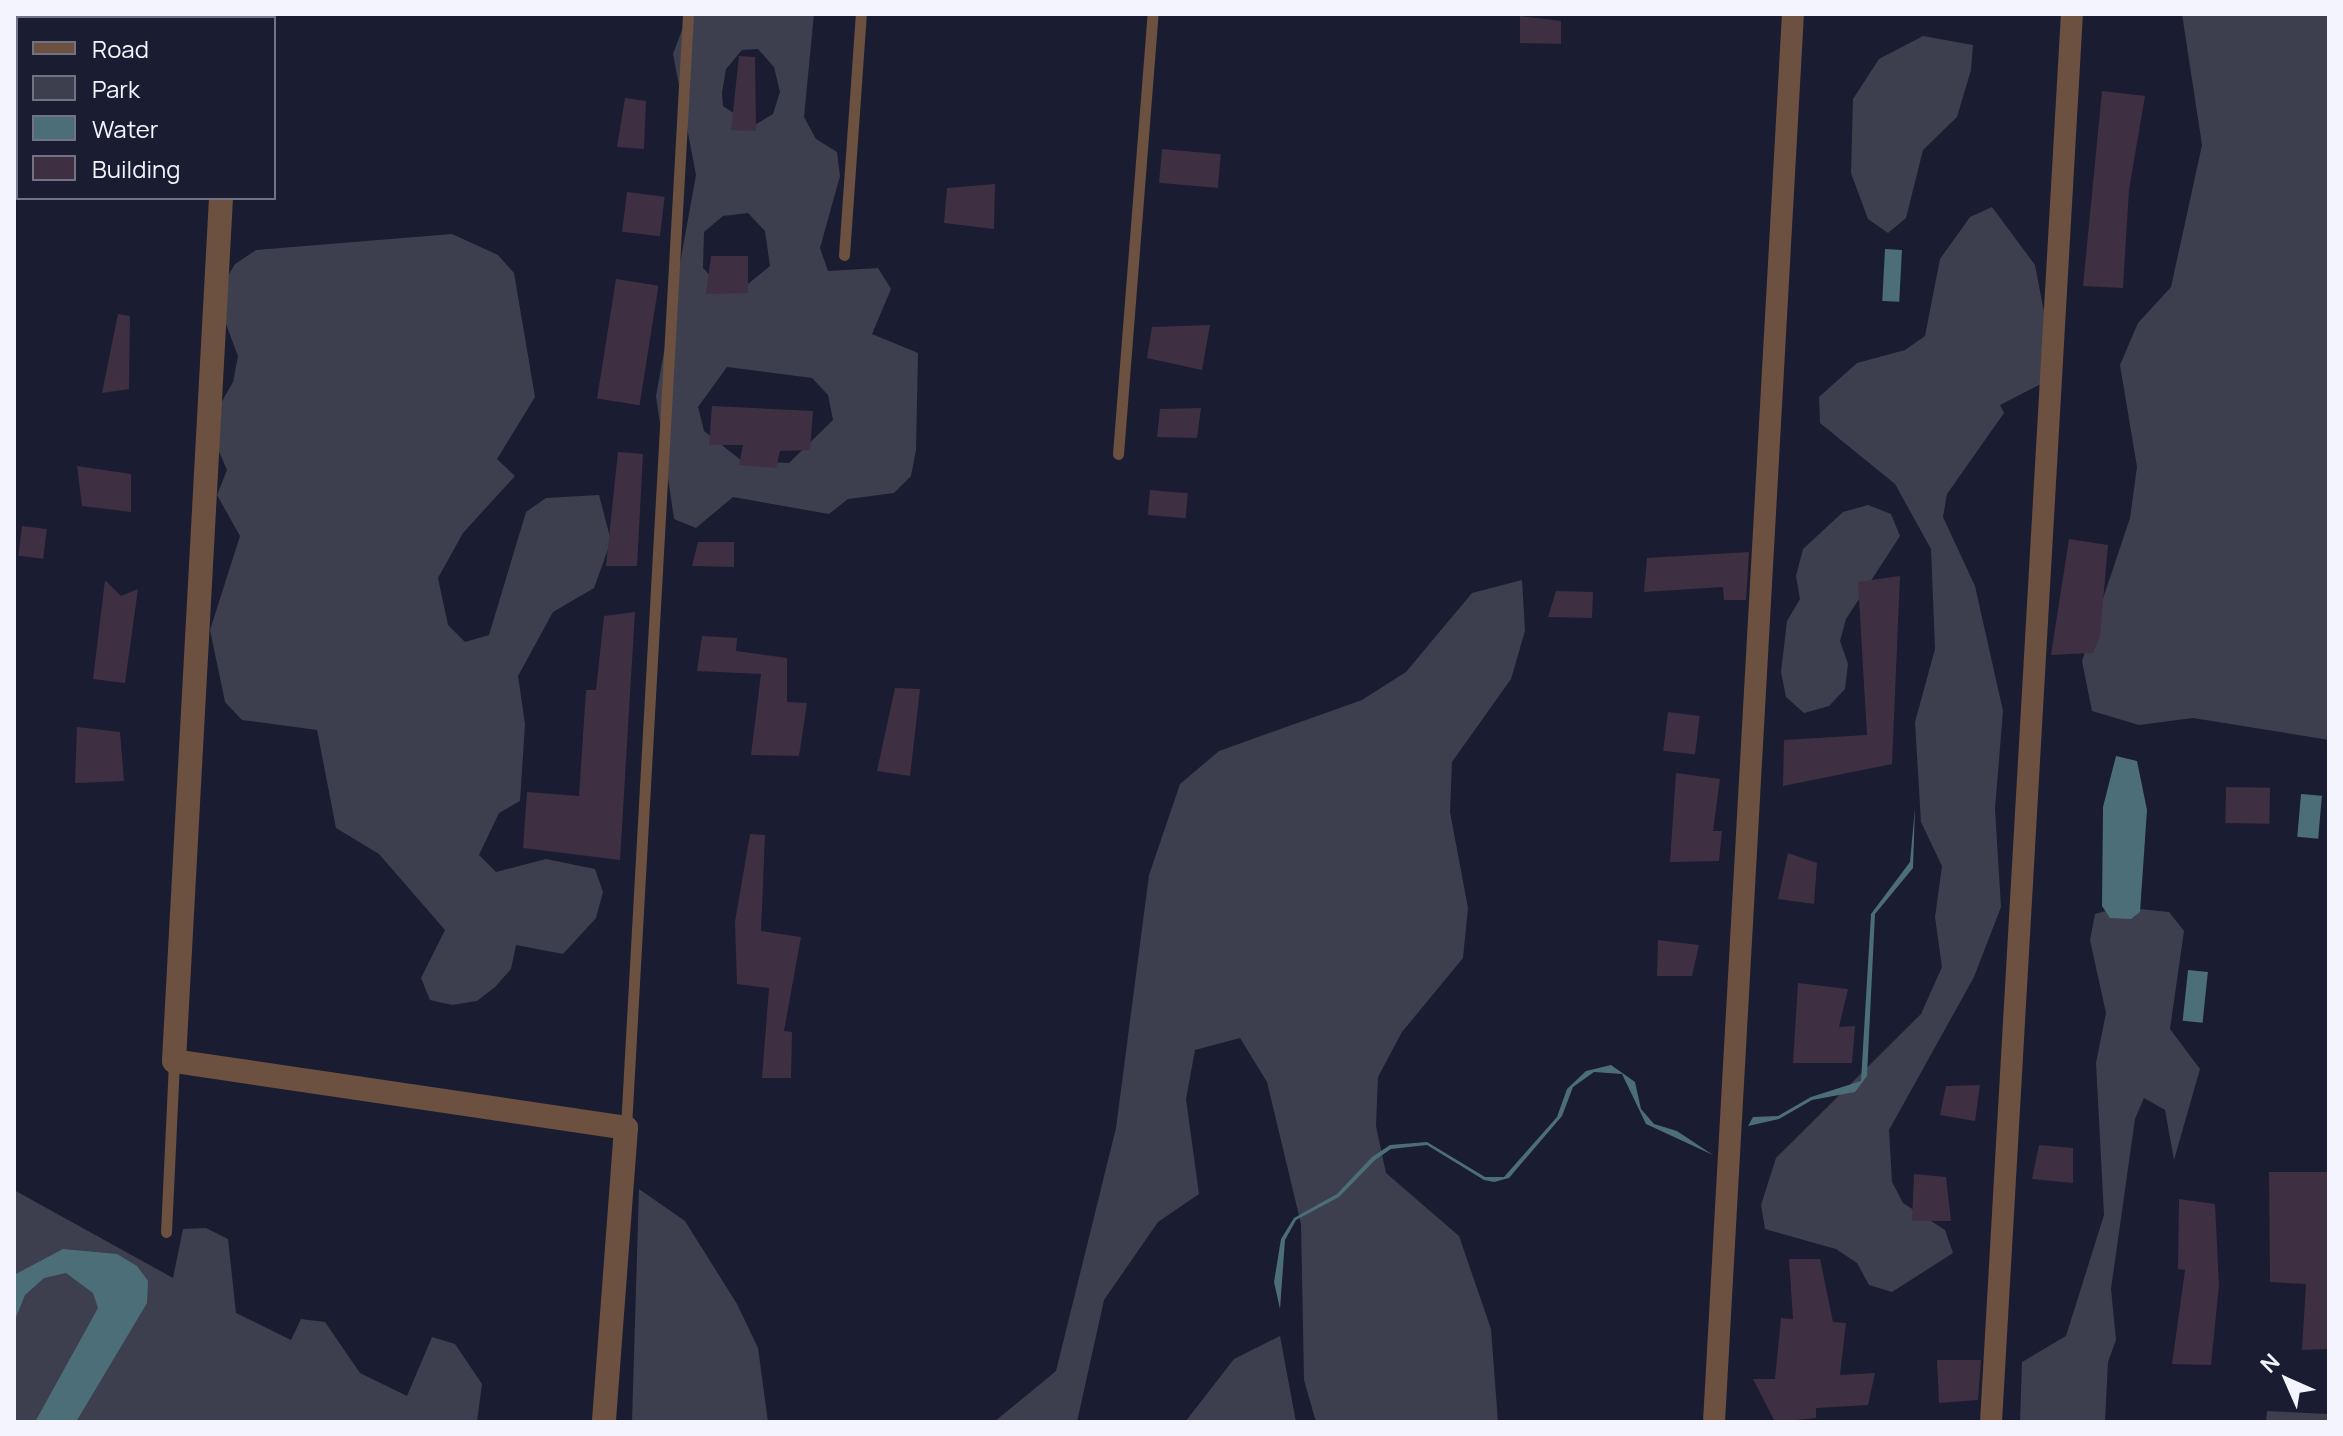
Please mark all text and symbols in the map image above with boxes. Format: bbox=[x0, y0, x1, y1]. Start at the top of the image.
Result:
legend bbox=[16, 16, 276, 200]
text: Road bbox=[92, 32, 149, 65]
text: Park bbox=[92, 72, 140, 105]
text: Water bbox=[92, 112, 159, 145]
text: Building bbox=[92, 152, 180, 185]
north arrow bbox=[2247, 1340, 2327, 1420]
text: N bbox=[2254, 1347, 2286, 1379]

